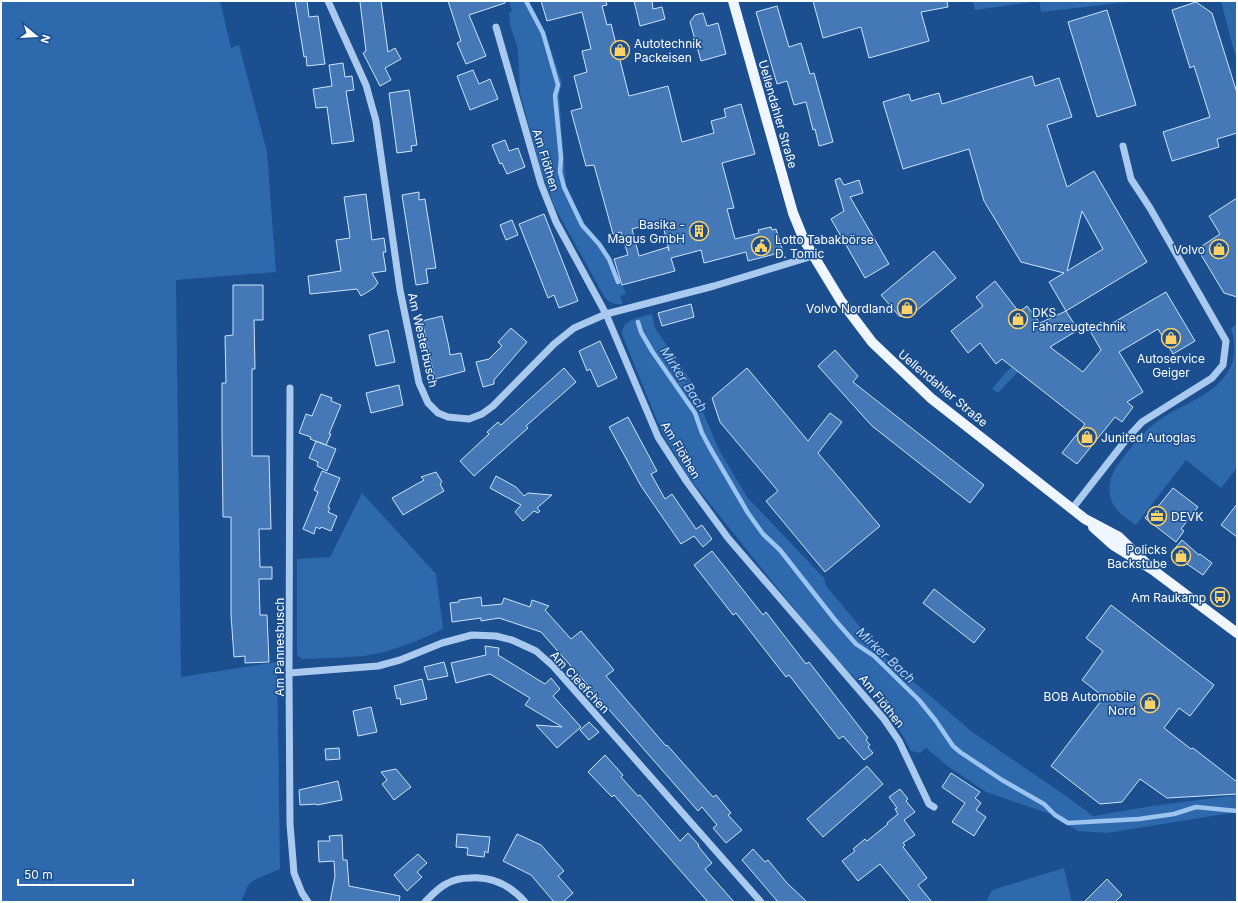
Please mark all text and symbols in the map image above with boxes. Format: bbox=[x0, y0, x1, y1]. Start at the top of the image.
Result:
north arrow bbox=[16, 16, 56, 56]
text: N bbox=[38, 33, 53, 45]
place label: Autotechnik Packeisen bbox=[634, 36, 702, 65]
shop icon: Autotechnik Packeisen bbox=[609, 39, 631, 61]
street label: Uellendahler Straße bbox=[755, 58, 801, 170]
street label: Am Flöthen bbox=[529, 127, 563, 193]
place label: Basika - Magus GmbH bbox=[608, 217, 685, 246]
building icon: Basika - Magus GmbH bbox=[688, 220, 710, 242]
place label: Lotto Tabakbörse D. Tomic bbox=[775, 232, 874, 261]
public building icon: Lotto Tabakbörse D. Tomic bbox=[750, 235, 772, 257]
shop icon: Volvo bbox=[1208, 238, 1230, 260]
place label: Volvo bbox=[1173, 242, 1205, 257]
street label: Am Westerbusch bbox=[405, 291, 441, 389]
shop icon: Volvo Nordland bbox=[896, 297, 918, 319]
place label: Volvo Nordland bbox=[806, 301, 893, 316]
place label: DKS Fahrzeugtechnik bbox=[1032, 305, 1127, 334]
shop icon: DKS Fahrzeugtechnik bbox=[1007, 308, 1029, 330]
shop icon: Autoservice Geiger bbox=[1160, 327, 1182, 349]
water label: Mirker Bach bbox=[657, 343, 711, 415]
street label: Uellendahler Straße bbox=[895, 346, 991, 430]
place label: Autoservice Geiger bbox=[1137, 351, 1205, 380]
street label: Am Flöthen bbox=[658, 419, 704, 481]
shop icon: Junited Autoglas bbox=[1076, 426, 1098, 448]
place label: Junited Autoglas bbox=[1101, 430, 1196, 445]
office icon: DEVK bbox=[1146, 505, 1168, 527]
place label: DEVK bbox=[1171, 509, 1203, 524]
place label: Policks Backstube bbox=[1107, 542, 1167, 571]
shop icon: Policks Backstube bbox=[1170, 545, 1192, 567]
bus stop icon: Am Raukamp bbox=[1209, 586, 1231, 608]
place label: Am Raukamp bbox=[1131, 590, 1206, 605]
street label: Am Pannesbusch bbox=[272, 598, 287, 696]
water label: Mirker Bach bbox=[853, 624, 919, 686]
street label: Am Cleefchen bbox=[547, 648, 613, 716]
street label: Am Flöthen bbox=[856, 671, 908, 731]
place label: BOB Automobile Nord bbox=[1044, 689, 1136, 718]
shop icon: BOB Automobile Nord bbox=[1139, 692, 1161, 714]
scale bar bbox=[18, 861, 133, 887]
text: 50 m bbox=[24, 867, 53, 882]

